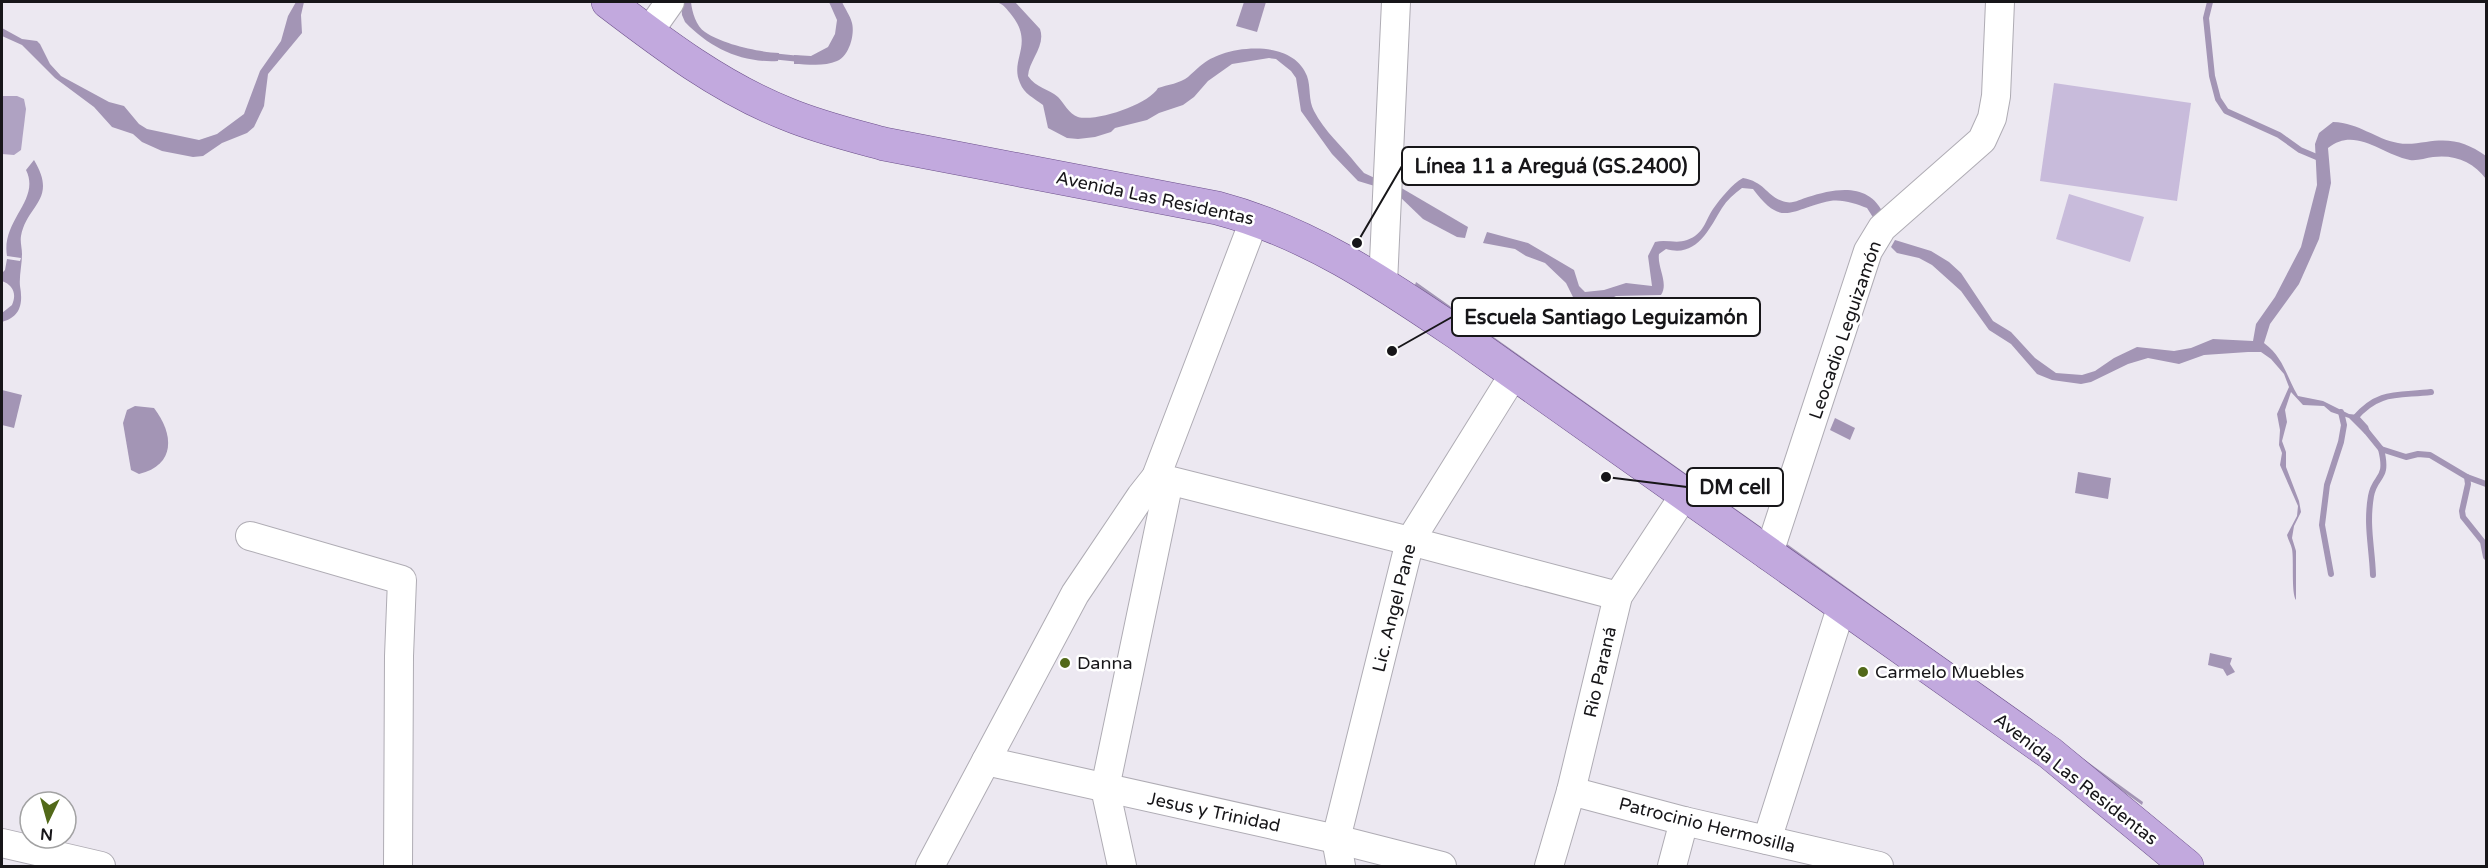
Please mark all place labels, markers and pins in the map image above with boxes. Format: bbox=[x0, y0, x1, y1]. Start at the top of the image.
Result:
callout: Línea 11 a Areguá (GS.2400) bbox=[1402, 147, 1699, 185]
callout: Escuela Santiago Leguizamón bbox=[1452, 298, 1760, 336]
callout: DM cell bbox=[1687, 468, 1783, 506]
place label: Danna bbox=[1077, 652, 1133, 674]
marker: Danna bbox=[1058, 656, 1072, 670]
place label: Carmelo Muebles bbox=[1875, 661, 2024, 683]
marker: Carmelo Muebles bbox=[1856, 665, 1870, 679]

